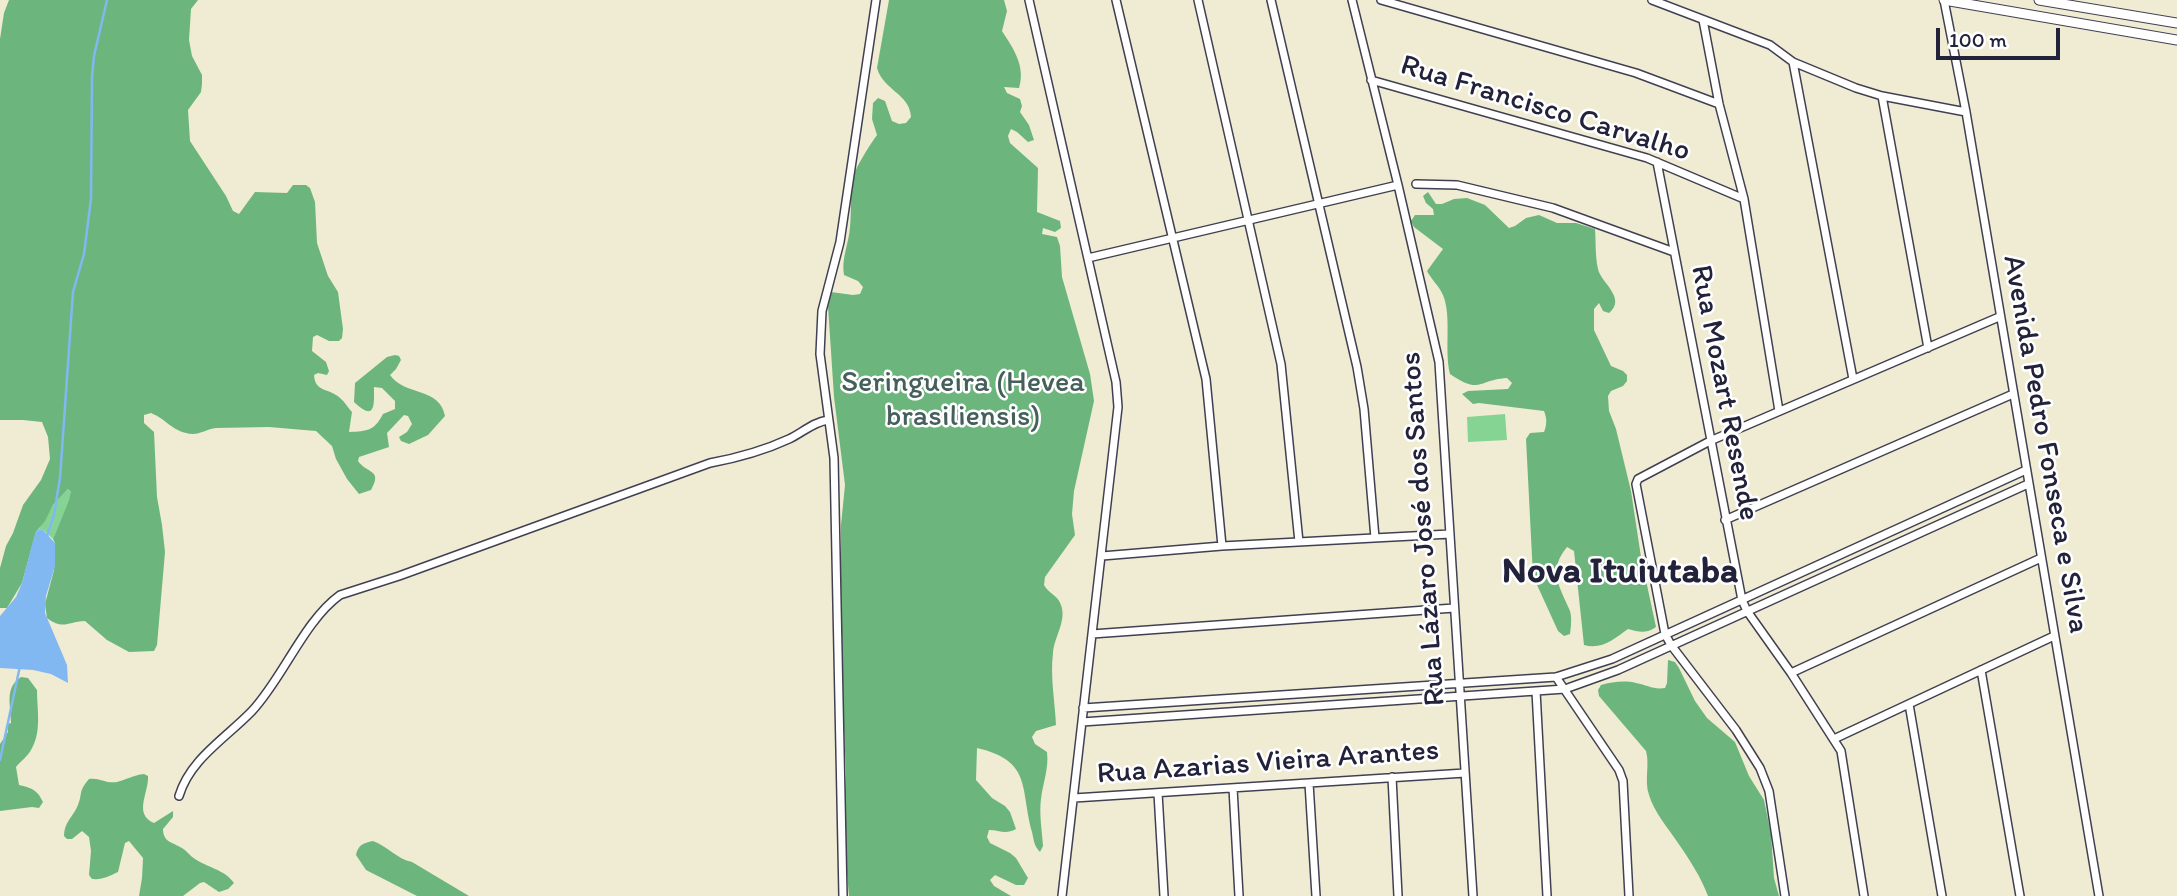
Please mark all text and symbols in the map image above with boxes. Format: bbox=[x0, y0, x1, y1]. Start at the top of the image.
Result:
scale bar bbox=[1939, 14, 2063, 58]
text: 100 m bbox=[1949, 27, 2007, 52]
street label: Rua Francisco Carvalho bbox=[1396, 48, 1694, 170]
street label: Avenida Pedro Fonseca e Silva bbox=[1994, 252, 2096, 636]
street label: Rua Mozart Resende bbox=[1682, 262, 1766, 524]
street label: Rua Lázaro José dos Santos bbox=[1394, 351, 1454, 707]
park label: Seringueira (Hevea brasiliensis) bbox=[841, 365, 1085, 436]
district label: Nova Ituiutaba bbox=[1502, 551, 1738, 595]
street label: Rua Azarias Vieira Arantes bbox=[1096, 733, 1440, 793]

